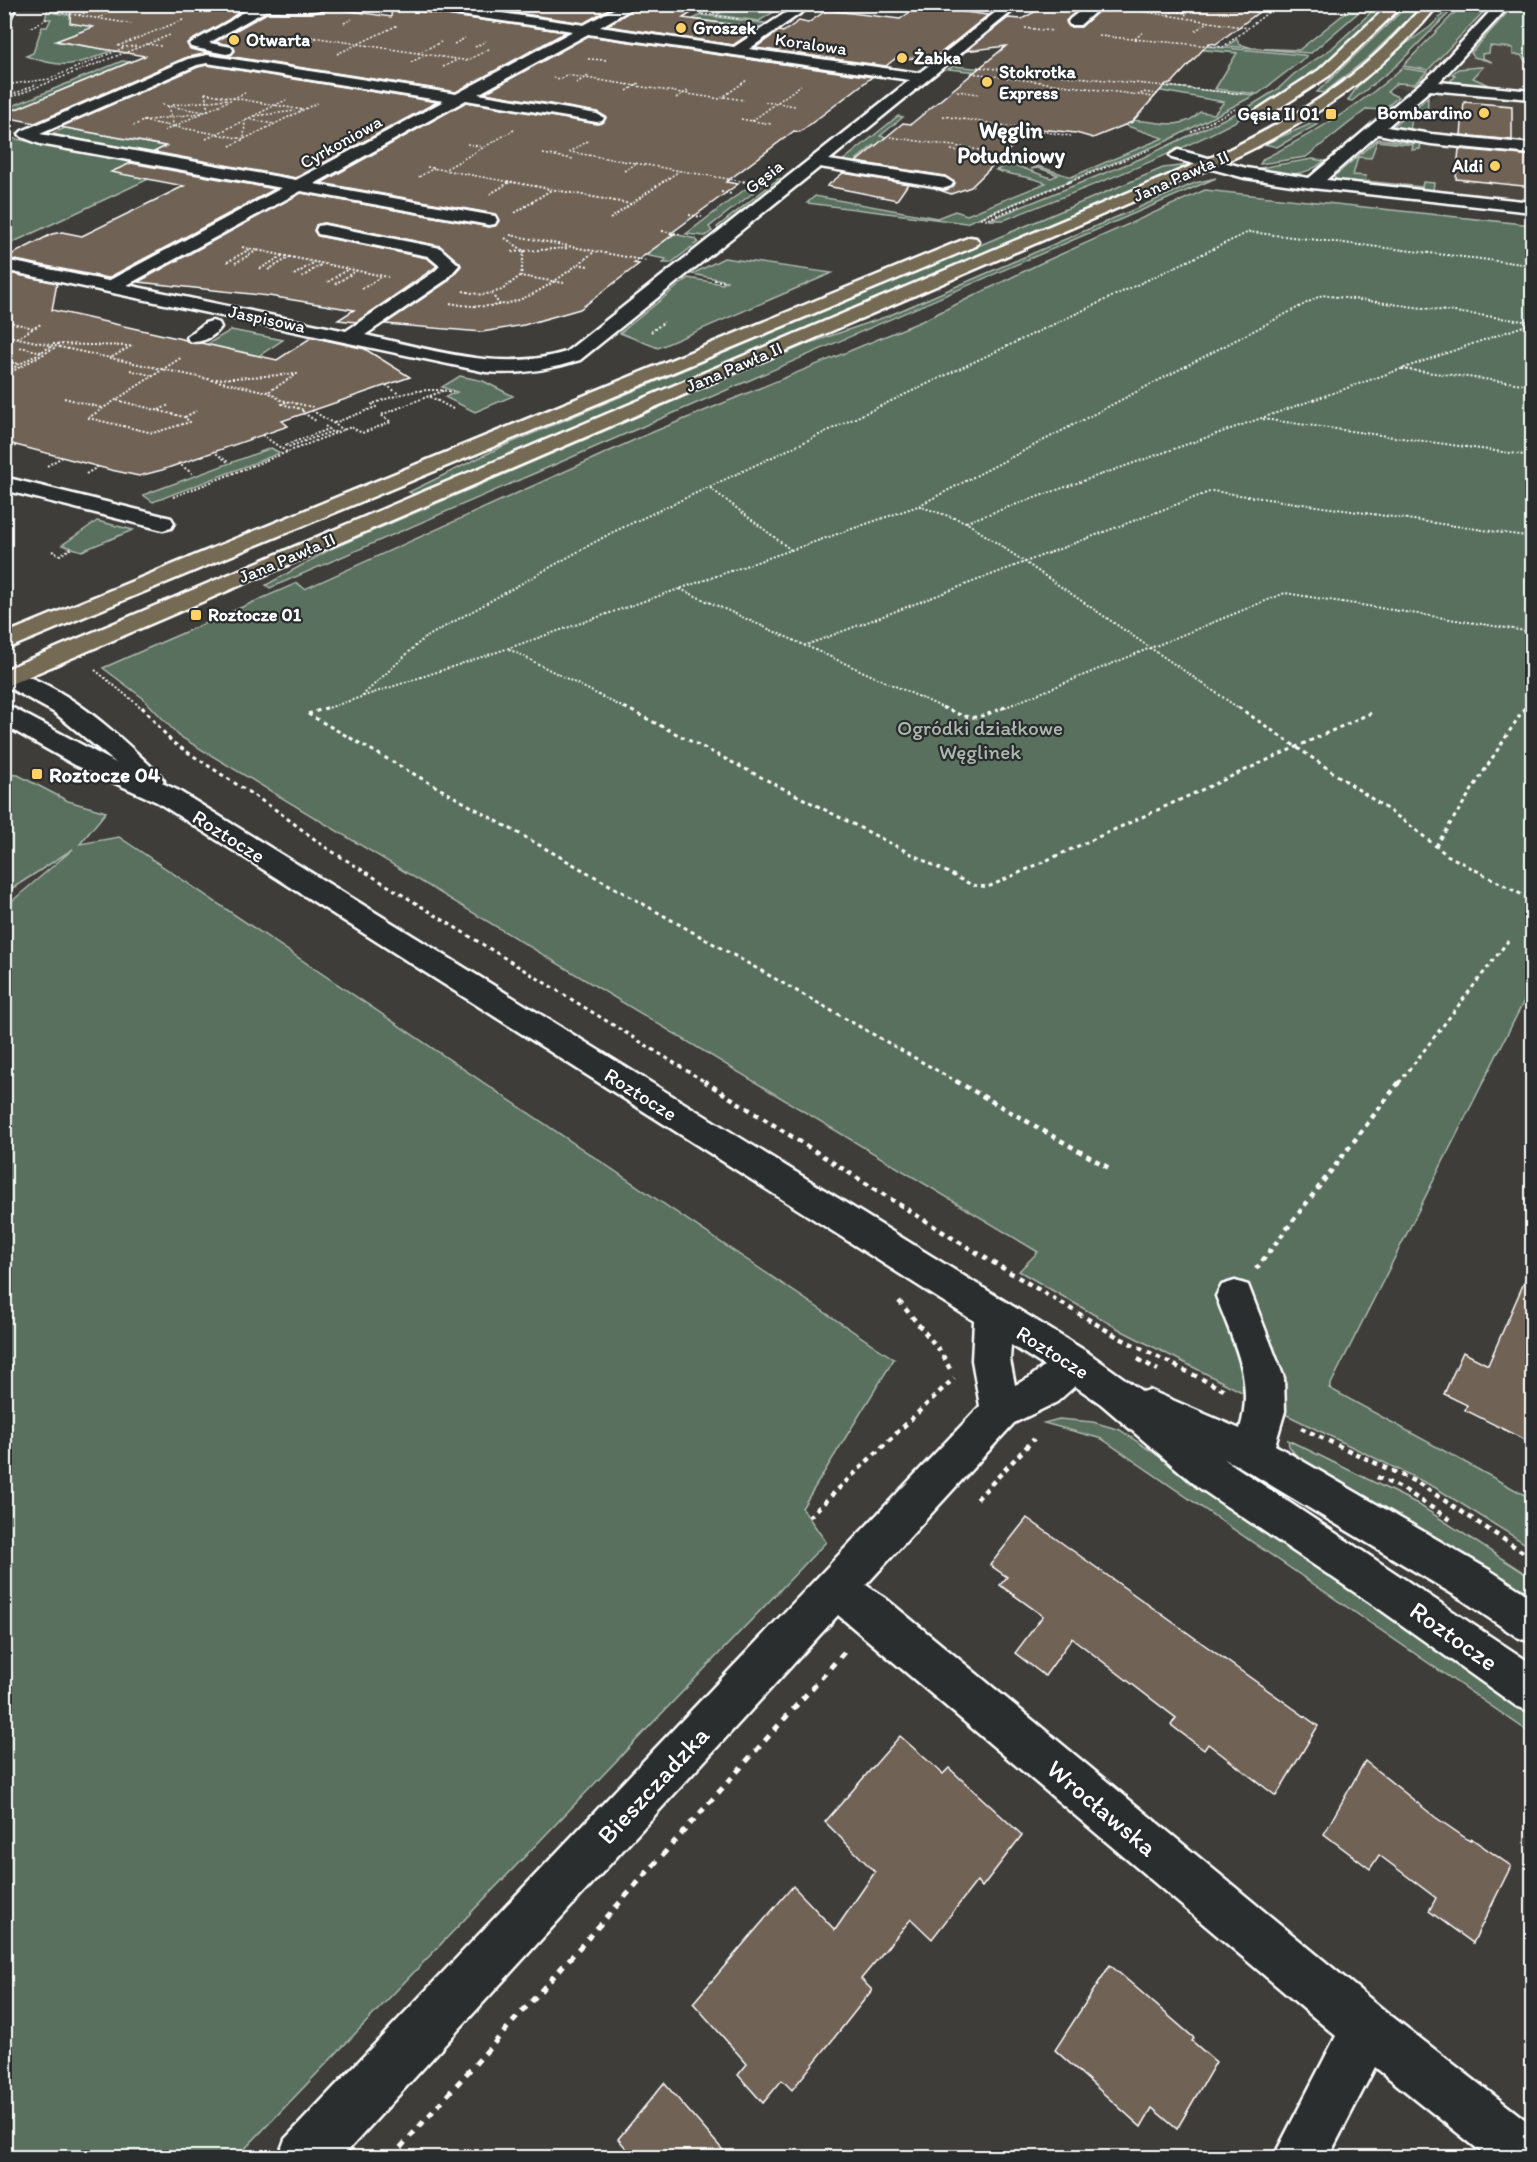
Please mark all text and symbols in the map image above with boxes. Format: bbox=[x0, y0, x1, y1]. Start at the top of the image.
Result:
place label: Groszek bbox=[693, 17, 757, 39]
marker: Groszek bbox=[674, 21, 688, 35]
street label: Koralowa bbox=[774, 28, 849, 60]
place label: Otwarta bbox=[246, 29, 310, 51]
marker: Otwarta bbox=[227, 33, 241, 47]
place label: Żabka bbox=[914, 47, 961, 69]
marker: Żabka bbox=[895, 51, 909, 65]
place label: Stokrotka Express bbox=[999, 61, 1077, 104]
marker: Stokrotka Express bbox=[980, 75, 994, 89]
place label: Bombardino bbox=[1377, 102, 1472, 124]
place label: Gęsia II 01 bbox=[1238, 103, 1320, 125]
marker: Bombardino bbox=[1477, 106, 1491, 120]
marker: Gęsia II 01 bbox=[1324, 107, 1338, 121]
street label: Cyrkoniowa bbox=[296, 110, 387, 174]
district label: Węglin Południowy bbox=[957, 117, 1065, 169]
street label: Jana Pawła II bbox=[1130, 145, 1232, 207]
street label: Gęsia bbox=[740, 155, 788, 199]
place label: Aldi bbox=[1451, 155, 1483, 177]
marker: Aldi bbox=[1488, 159, 1502, 173]
street label: Jaspisowa bbox=[227, 300, 308, 338]
street label: Jana Pawła II bbox=[682, 337, 786, 397]
street label: Jana Pawła II bbox=[235, 528, 339, 588]
place label: Roztocze 01 bbox=[208, 604, 302, 626]
marker: Roztocze 01 bbox=[189, 608, 203, 622]
park label: Ogródki działkowe Węglinek bbox=[897, 715, 1063, 764]
place label: Roztocze 04 bbox=[49, 762, 161, 787]
marker: Roztocze 04 bbox=[30, 767, 44, 781]
street label: Roztocze bbox=[188, 804, 270, 868]
street label: Roztocze bbox=[600, 1062, 682, 1126]
street label: Roztocze bbox=[1012, 1320, 1094, 1384]
street label: Roztocze bbox=[1404, 1594, 1504, 1678]
street label: Bieszczadzka bbox=[590, 1719, 716, 1851]
street label: Wrocławska bbox=[1040, 1753, 1164, 1864]

